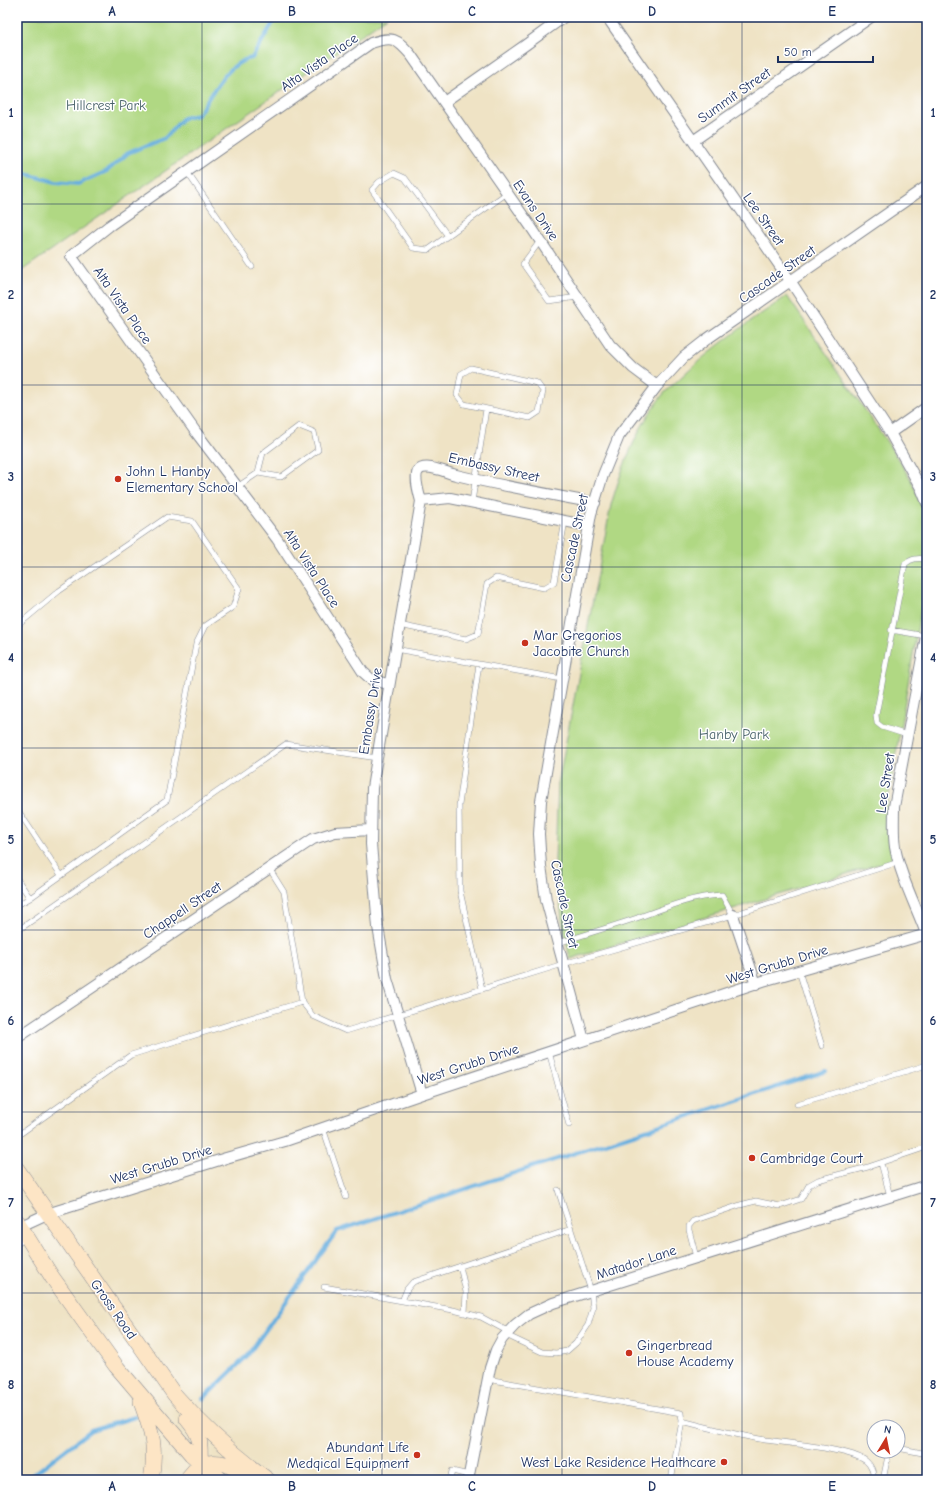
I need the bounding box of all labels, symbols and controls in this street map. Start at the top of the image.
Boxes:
text: A [108,4,116,19]
text: B [288,4,296,19]
text: C [468,4,476,19]
text: D [648,4,656,19]
text: E [828,4,836,19]
street label: Alta Vista Place [277,29,361,95]
scale bar [778,38,873,64]
text: 50 m [784,45,812,59]
street label: Summit Street [695,64,775,127]
park label: Hillcrest Park [66,97,146,114]
text: 1 [8,105,14,120]
text: 1 [930,105,936,120]
street label: Evans Drive [509,177,562,244]
street label: Lee Street [739,190,788,250]
street label: Cascade Street [736,241,820,307]
street label: Alta Vista Place [90,263,156,347]
text: 2 [8,287,14,302]
text: 2 [930,287,936,302]
street label: Embassy Street [447,449,542,486]
place label: John L Hanby Elementary School [126,463,238,496]
text: 3 [8,469,14,484]
text: 3 [930,469,936,484]
marker: John L Hanby Elementary School [113,474,123,484]
street label: Cascade Street [557,491,592,584]
street label: Alta Vista Place [280,526,343,611]
place label: Mar Gregorios Jacobite Church [533,627,629,660]
marker: Mar Gregorios Jacobite Church [520,638,530,648]
text: 4 [8,650,14,665]
text: 4 [930,650,936,665]
street label: Embassy Drive [355,667,386,756]
park label: Hanby Park [699,726,769,743]
street label: Lee Street [872,751,899,814]
text: 5 [8,832,15,847]
text: 5 [930,832,937,847]
street label: Cascade Street [547,858,582,951]
street label: Chappell Street [140,877,226,943]
street label: West Grubb Drive [724,941,830,988]
text: 6 [8,1013,15,1028]
text: 6 [930,1013,937,1028]
street label: West Grubb Drive [415,1040,521,1089]
street label: West Grubb Drive [108,1141,214,1188]
place label: Cambridge Court [760,1150,864,1167]
marker: Cambridge Court [747,1153,757,1163]
text: 7 [8,1195,14,1210]
text: 7 [930,1195,936,1210]
street label: Matador Lane [594,1241,679,1283]
street label: Gross Road [87,1276,140,1343]
place label: Gingerbread House Academy [637,1337,734,1370]
marker: Gingerbread House Academy [624,1348,634,1358]
text: 8 [8,1377,14,1392]
text: 8 [930,1377,936,1392]
north arrow [866,1419,906,1459]
text: N [883,1423,892,1437]
place label: Abundant Life Medqical Equipment [287,1439,410,1472]
marker: Abundant Life Medqical Equipment [412,1450,422,1460]
place label: West Lake Residence Healthcare [521,1454,716,1471]
marker: West Lake Residence Healthcare [719,1457,729,1467]
text: A [108,1479,116,1494]
text: B [288,1479,296,1494]
text: C [468,1479,476,1494]
text: D [648,1479,656,1494]
text: E [828,1479,836,1494]

